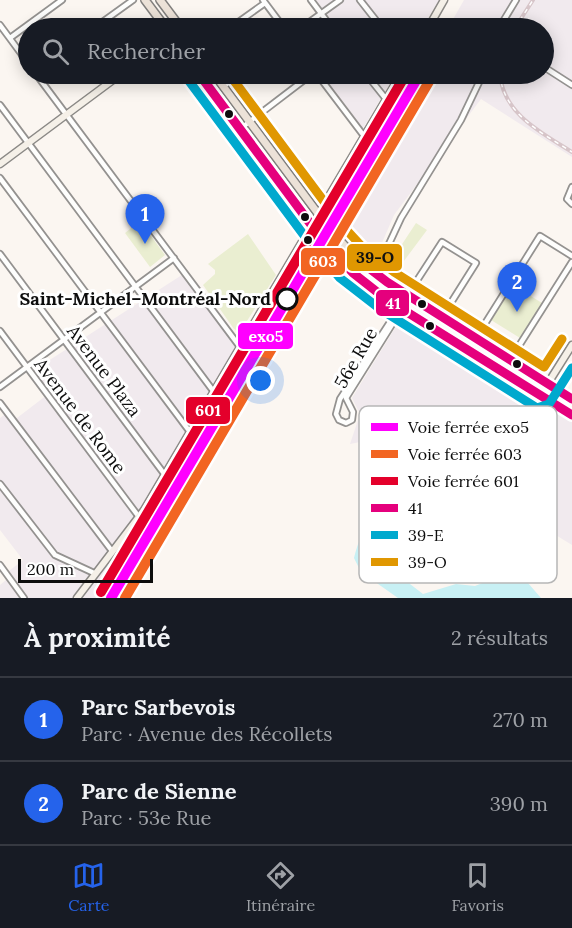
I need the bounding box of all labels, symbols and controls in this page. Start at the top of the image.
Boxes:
search box [18,18,554,84]
icon: search [39,35,72,68]
text: Rechercher [87,37,205,65]
unlabelled marker [223,108,235,120]
pin: 1 [126,194,164,244]
unlabelled marker [299,211,311,223]
unlabelled marker [302,234,314,246]
line badge: 39-O [346,243,403,272]
line badge: 603 [300,247,346,276]
text: 39-O [356,247,394,267]
text: 603 [309,251,337,271]
pin: 2 [498,262,536,312]
place label: Saint-Michel–Montréal-Nord [20,287,271,310]
marker: Saint-Michel–Montréal-Nord [276,288,298,310]
line badge: 41 [375,289,410,317]
text: 41 [385,293,401,313]
unlabelled marker [416,298,428,310]
street label: Avenue Plaza [62,319,146,421]
unlabelled marker [424,320,436,332]
line badge: exo5 [237,322,294,350]
street label: 56e Rue [329,323,382,392]
text: exo5 [249,326,284,346]
street label: Avenue de Rome [29,353,131,478]
unlabelled marker [511,358,523,370]
your location [246,366,275,395]
line badge: 601 [185,396,231,425]
text: 601 [195,400,221,420]
legend [359,406,557,583]
text: Voie ferrée exo5 [407,417,529,437]
text: Voie ferrée 603 [407,444,522,464]
text: Voie ferrée 601 [407,471,519,491]
text: 41 [408,498,423,518]
text: 39-E [408,525,444,545]
text: 39-O [408,552,447,572]
scale bar [18,556,153,584]
text: 200 m [27,559,74,579]
text: À proximité [24,621,170,654]
text: 2 résultats [451,625,548,650]
text: Parc Sarbevois [81,693,235,721]
text: 1 [39,707,48,732]
text: 270 m [492,707,548,732]
text: Parc · Avenue des Récollets [81,721,332,746]
text: Parc de Sienne [81,777,237,805]
text: 2 [38,791,49,816]
text: 390 m [490,791,548,816]
text: Parc · 53e Rue [81,805,211,830]
tab: Carte [68,859,110,915]
tab: Itinéraire [246,859,315,915]
tab: Favoris [451,859,504,915]

